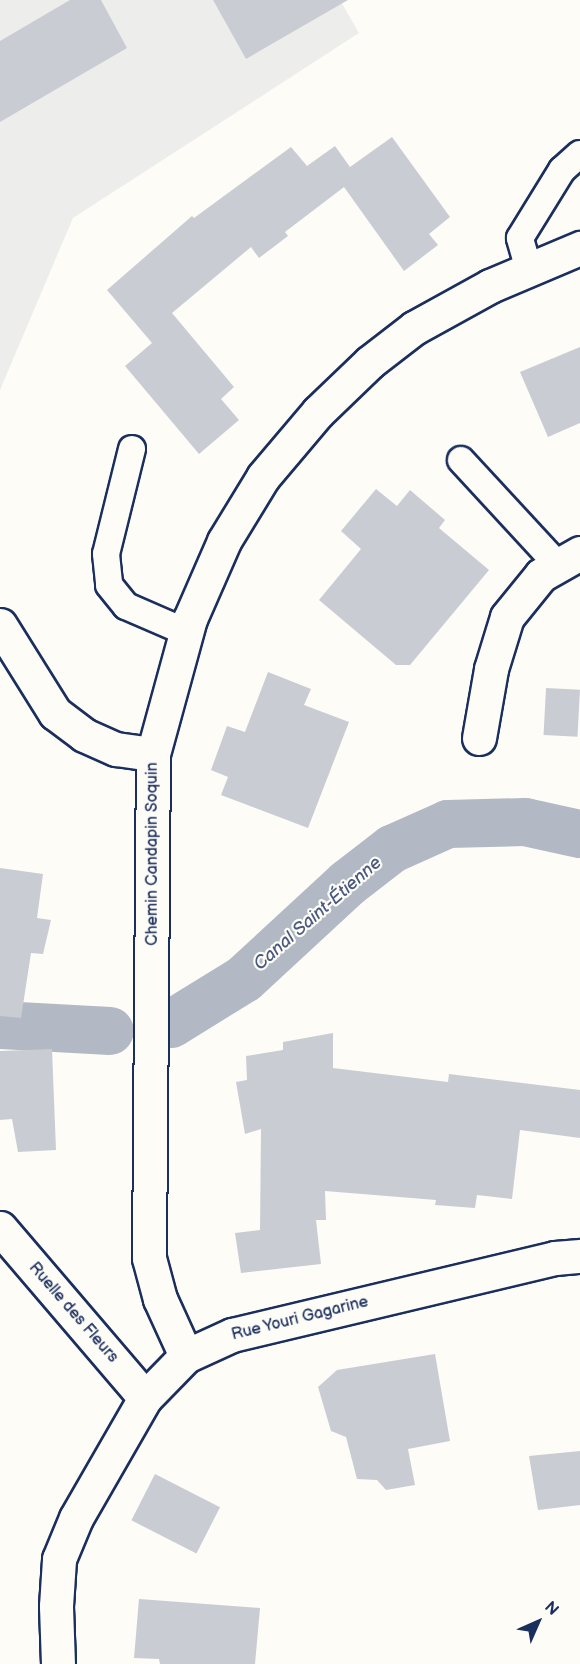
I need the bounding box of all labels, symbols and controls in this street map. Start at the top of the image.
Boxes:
street label: Chemin Candapin Soquin [143,762,163,946]
water label: Canal Saint-Étienne [249,852,387,976]
street label: Ruelle des Fleurs [24,1259,122,1367]
street label: Rue Youri Gagarine [229,1293,371,1345]
north arrow [508,1592,568,1652]
text: N [540,1598,562,1620]

